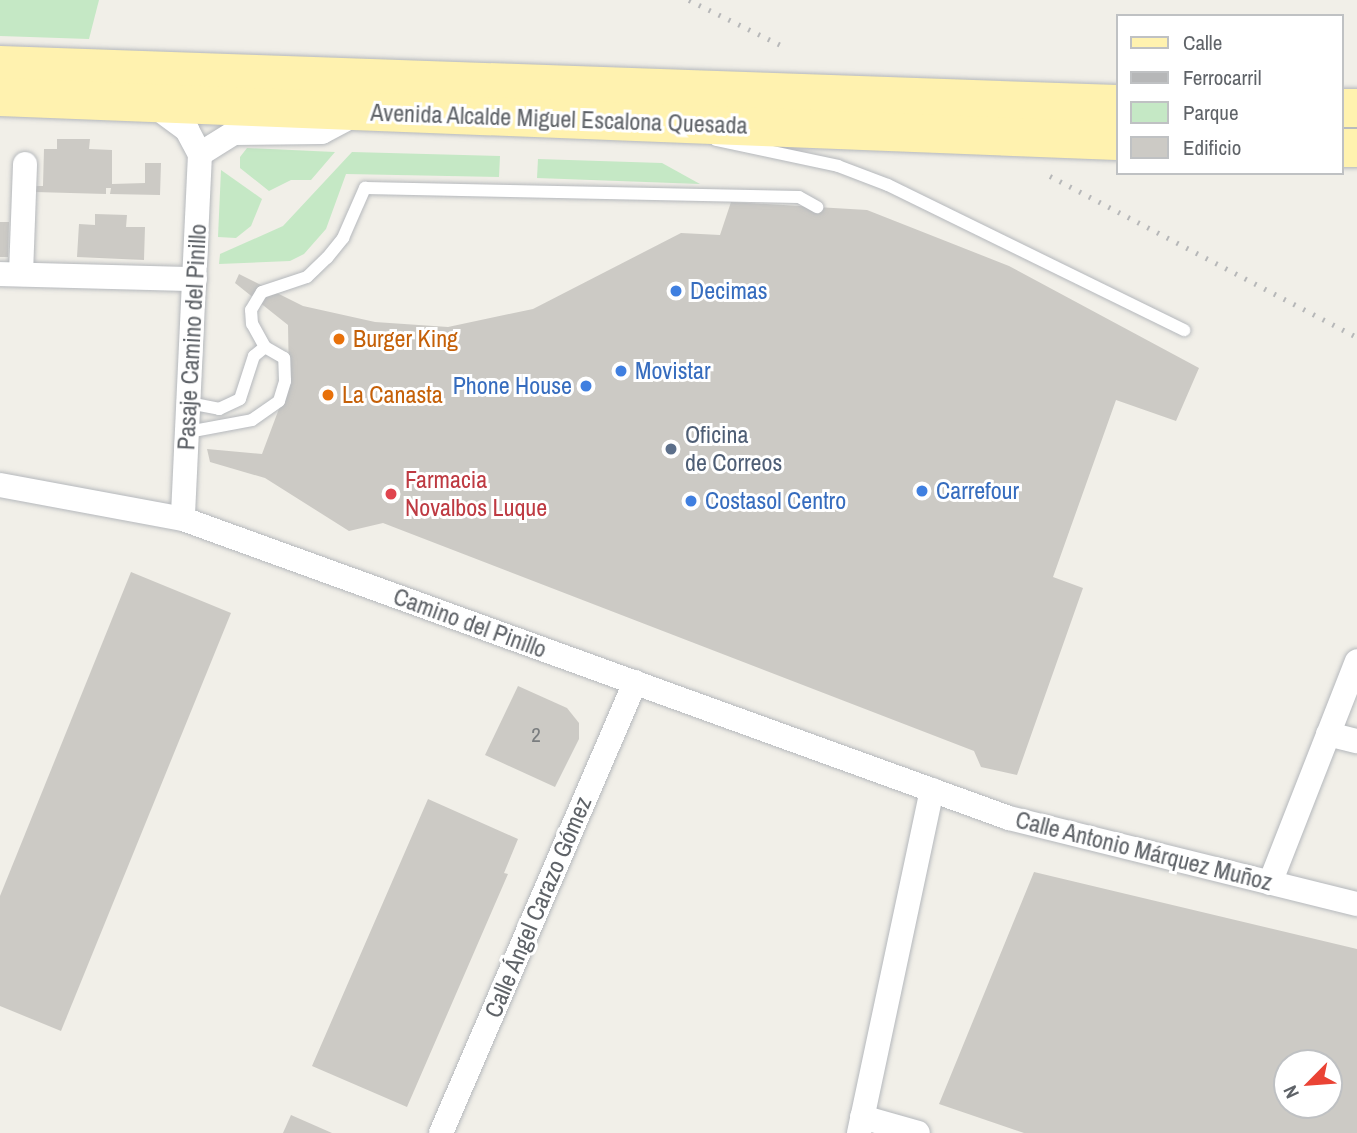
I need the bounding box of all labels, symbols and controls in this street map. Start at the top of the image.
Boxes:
legend [1116,14,1343,175]
text: Calle [1183,28,1222,57]
text: Ferrocarril [1183,63,1262,92]
street label: Avenida Alcalde Miguel Escalona Quesada [370,98,748,140]
text: Parque [1183,98,1239,127]
text: Edificio [1183,133,1241,162]
street label: Pasaje Camino del Pinillo [172,223,212,451]
place label: Decimas [690,277,768,305]
marker: Decimas [668,283,684,299]
place label: Burger King [353,325,458,353]
marker: Burger King [331,331,347,347]
place label: Movistar [635,357,710,385]
marker: Movistar [613,363,629,379]
place label: Phone House [453,372,572,400]
marker: Phone House [578,378,594,394]
place label: La Canasta [342,381,443,409]
marker: La Canasta [320,387,336,403]
place label: Oficina de Correos [685,421,782,477]
marker: Oficina de Correos [663,441,679,457]
place label: Farmacia Novalbos Luque [405,466,547,522]
place label: Carrefour [936,477,1019,505]
marker: Carrefour [914,483,930,499]
marker: Farmacia Novalbos Luque [383,486,399,502]
place label: Costasol Centro [705,487,846,515]
marker: Costasol Centro [683,493,699,509]
street label: Camino del Pinillo [390,582,550,664]
house number: 2 [531,722,541,748]
street label: Calle Ángel Carazo Gómez [478,792,598,1022]
street label: Calle Antonio Márquez Muñoz [1012,805,1276,897]
north arrow [1273,1049,1343,1119]
text: N [1277,1081,1305,1103]

